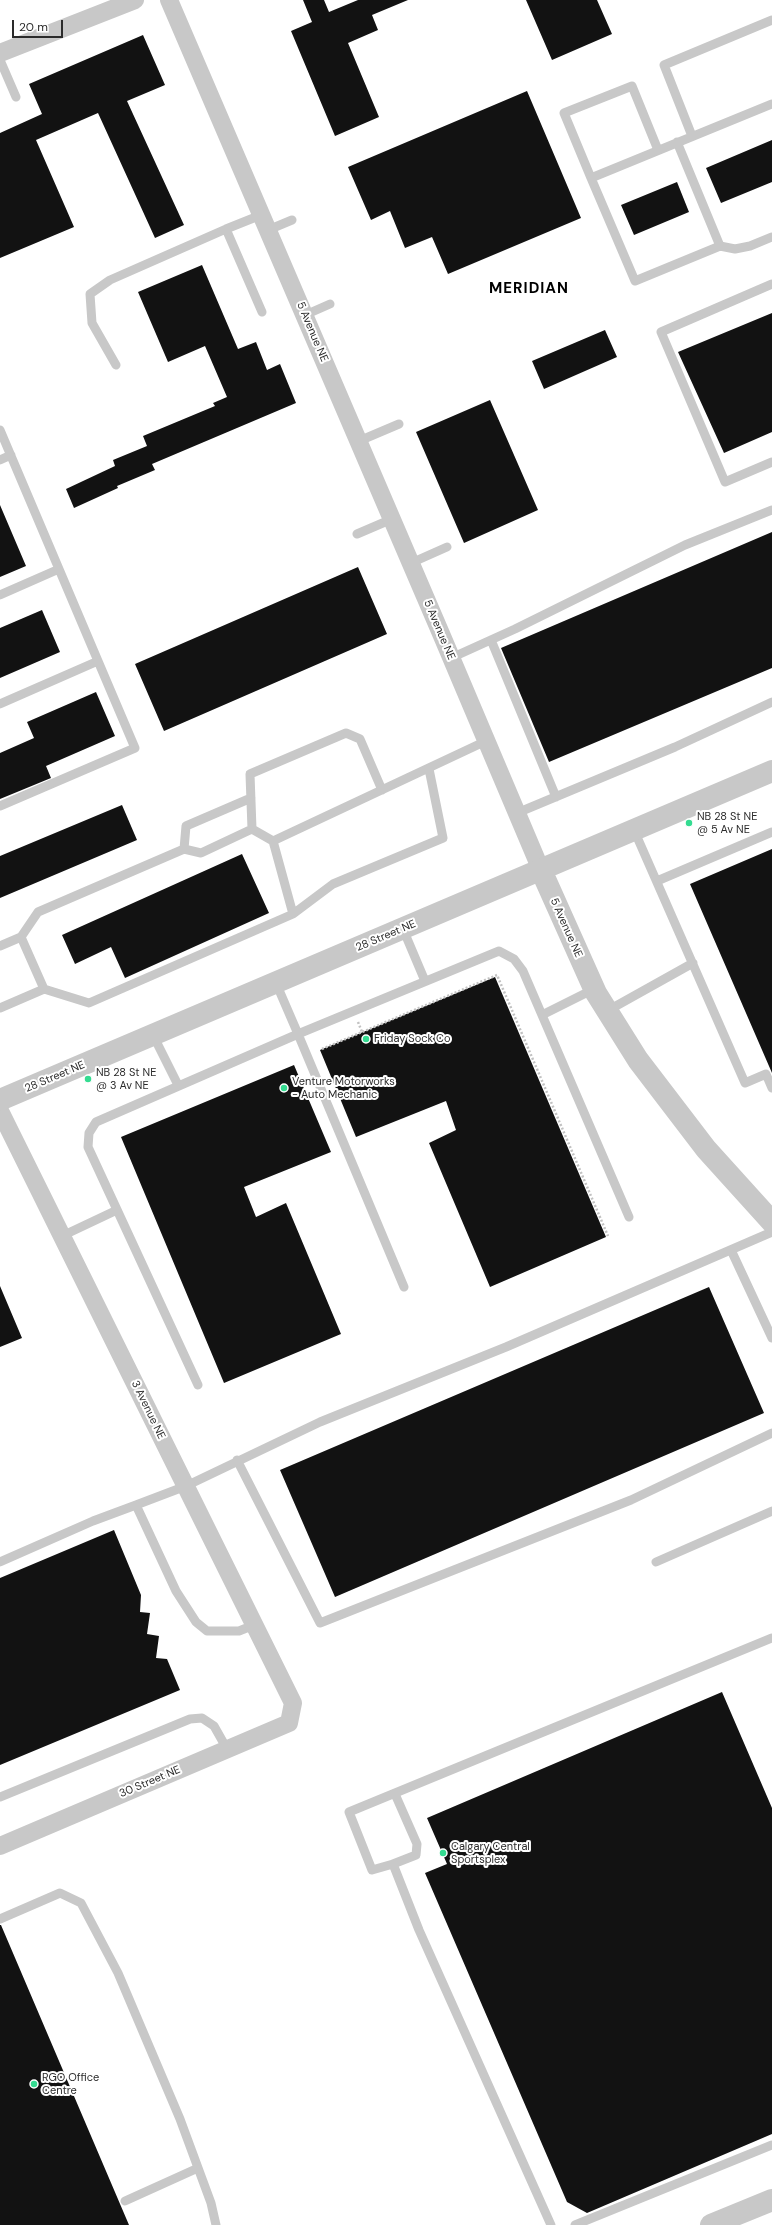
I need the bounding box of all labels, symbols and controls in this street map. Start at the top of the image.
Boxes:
scale bar [14,12,65,38]
text: 20 m [19,19,48,35]
district label: MERIDIAN [489,280,569,298]
street label: 5 Avenue NE [293,300,331,364]
street label: 5 Avenue NE [420,598,458,662]
place label: NB 28 St NE @ 5 Av NE [697,810,757,836]
marker: NB 28 St NE @ 5 Av NE [684,818,694,828]
street label: 5 Avenue NE [547,896,585,960]
street label: 28 Street NE [354,917,418,955]
place label: Friday Sock Co [374,1032,450,1046]
marker: Friday Sock Co [361,1034,371,1044]
street label: 28 Street NE [23,1058,87,1096]
place label: NB 28 St NE @ 3 Av NE [96,1066,156,1092]
marker: NB 28 St NE @ 3 Av NE [83,1074,93,1084]
place label: Venture Motorworks - Auto Mechanic [292,1075,395,1101]
marker: Venture Motorworks - Auto Mechanic [279,1083,289,1093]
street label: 3 Avenue NE [128,1379,168,1441]
street label: 30 Street NE [118,1763,182,1801]
place label: Calgary Central Sportsplex [451,1840,530,1866]
marker: Calgary Central Sportsplex [438,1848,448,1858]
place label: RGO Office Centre [42,2071,99,2097]
marker: RGO Office Centre [29,2079,39,2089]

